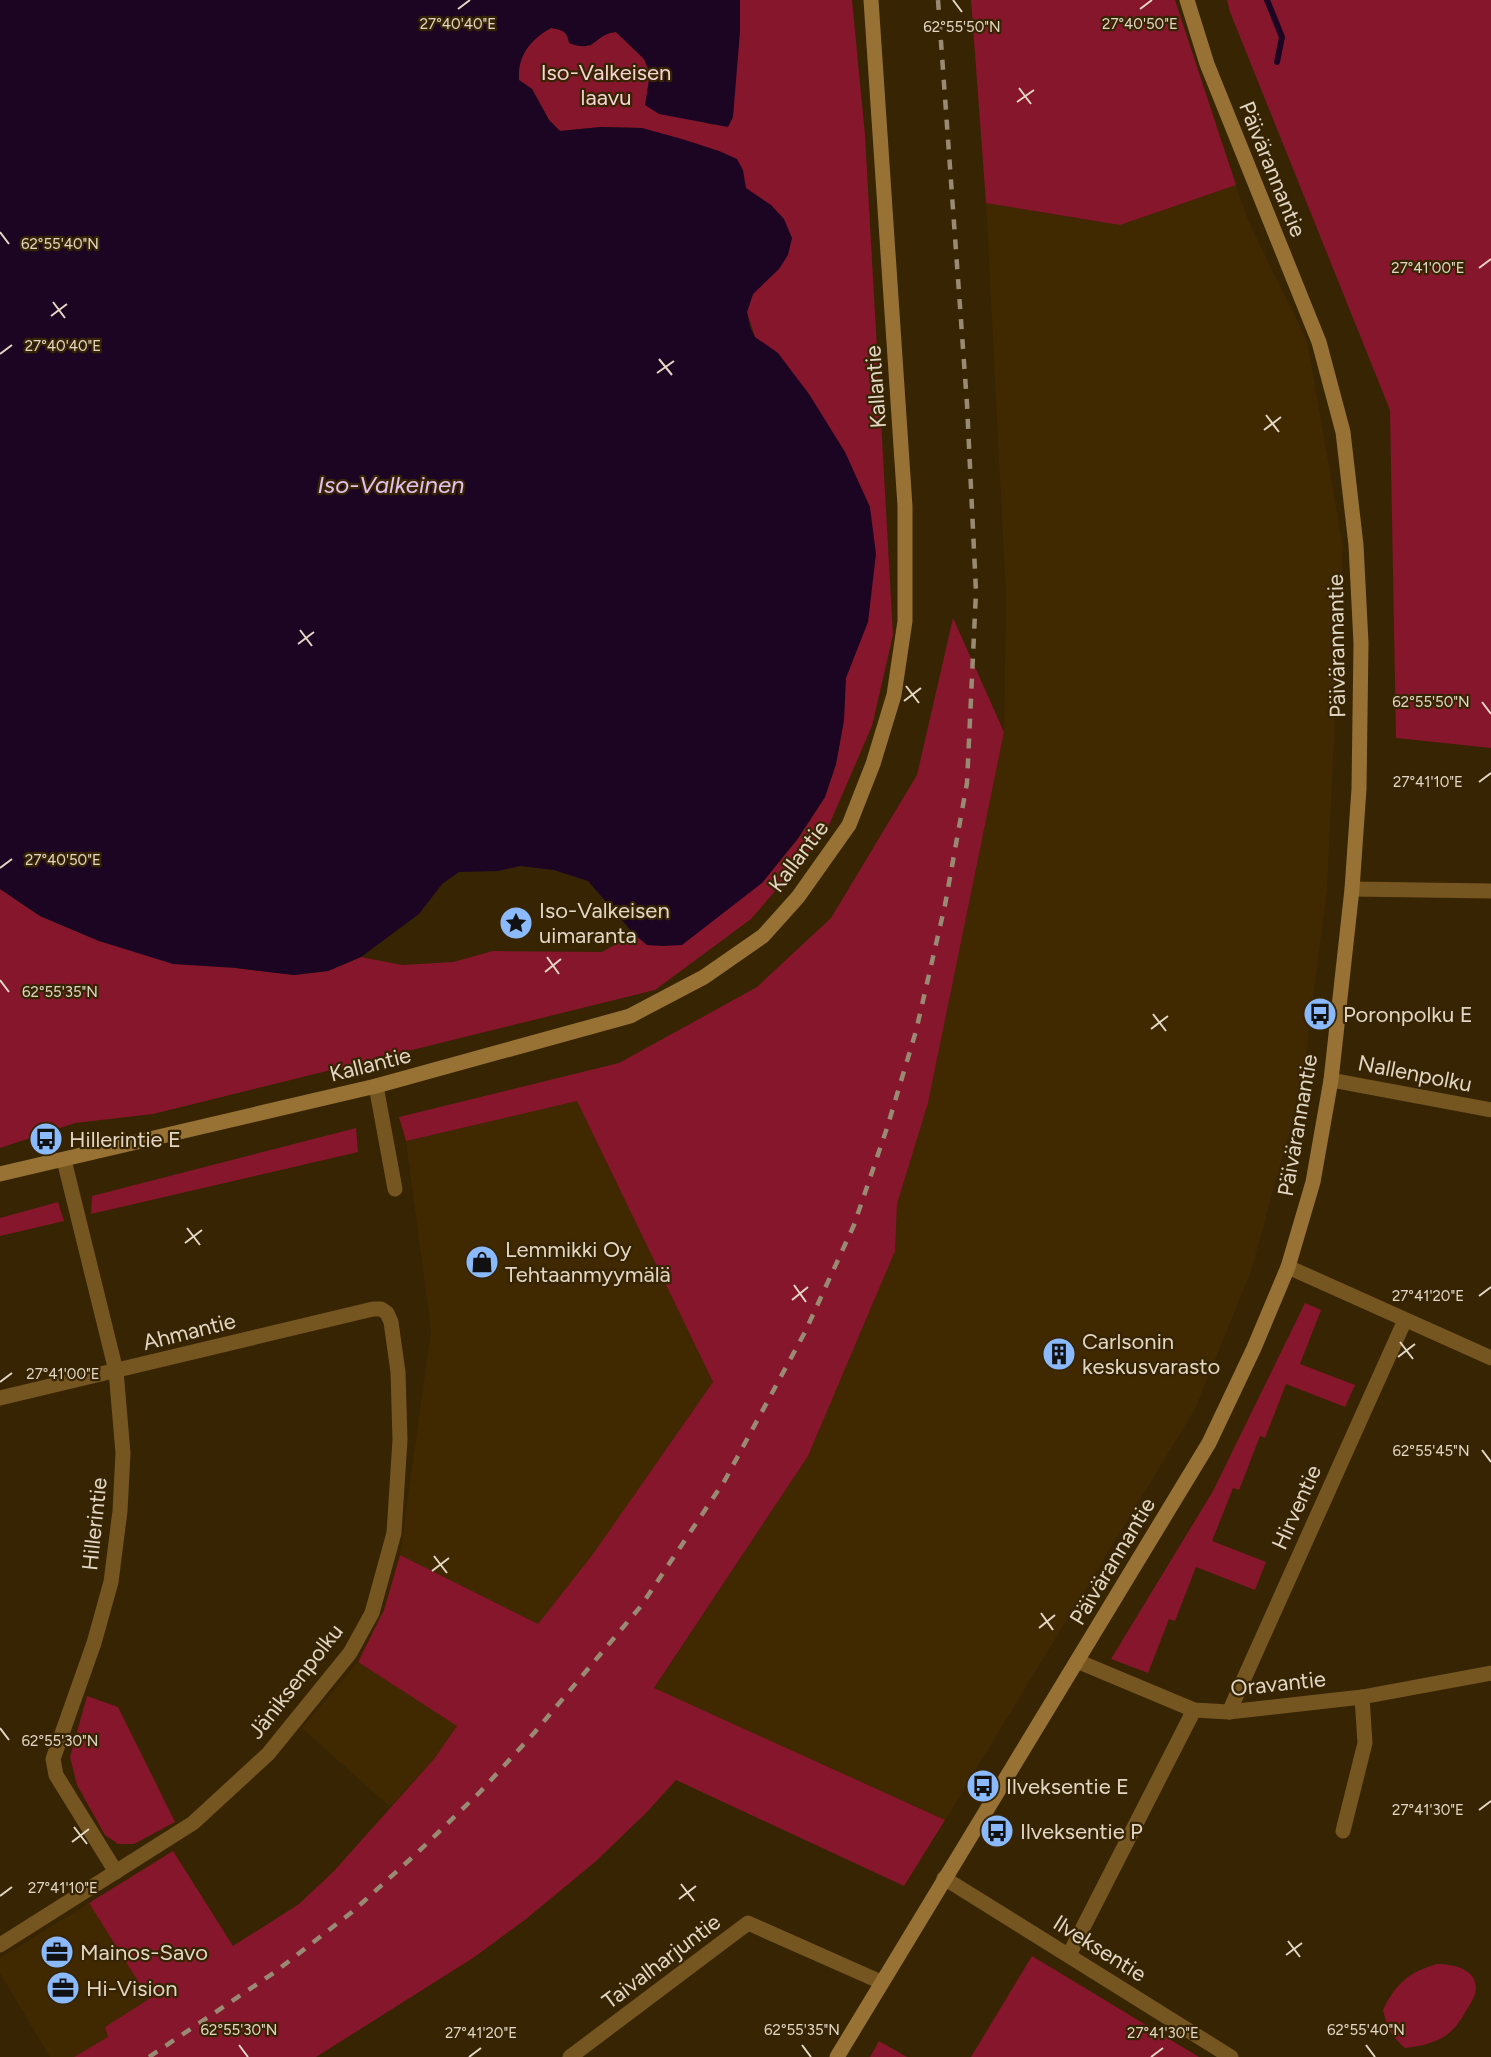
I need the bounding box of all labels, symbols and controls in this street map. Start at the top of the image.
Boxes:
text: 27°40'40"E [420,15,496,33]
text: 27°40'50"E [1102,15,1178,33]
text: 62°55'50"N [923,18,1001,36]
park label: Iso-Valkeisen laavu [541,59,671,111]
street label: Päivärannantie [1233,97,1312,241]
text: 62°55'40"N [21,235,99,253]
text: 27°41'00"E [1391,259,1465,277]
text: 27°40'40"E [25,337,101,355]
street label: Kallantie [859,345,892,429]
water label: Iso-Valkeinen [318,470,464,499]
street label: Päivärannantie [1322,574,1351,718]
text: 62°55'50"N [1392,693,1470,711]
text: 27°41'10"E [1393,773,1463,791]
street label: Kallantie [763,815,834,898]
text: 27°40'50"E [25,851,101,869]
place label: Iso-Valkeisen uimaranta [539,897,670,949]
place icon: Iso-Valkeisen uimaranta [498,905,534,941]
text: 62°55'35"N [22,983,98,1001]
bus stop icon: Poronpolku E [1302,996,1338,1032]
place label: Poronpolku E [1343,1001,1473,1028]
street label: Kallantie [327,1041,414,1088]
street label: Nallenpolku [1356,1049,1474,1098]
street label: Päivärannantie [1272,1052,1323,1198]
bus stop icon: Hillerintie E [28,1121,64,1157]
place label: Hillerintie E [69,1126,181,1153]
place label: Lemmikki Oy Tehtaanmyymälä [505,1236,671,1288]
shop icon: Lemmikki Oy Tehtaanmyymälä [464,1244,500,1280]
text: 27°41'20"E [1392,1287,1464,1305]
street label: Ahmantie [140,1307,238,1356]
place label: Carlsonin keskusvarasto [1082,1328,1220,1380]
building icon: Carlsonin keskusvarasto [1041,1336,1077,1372]
text: 27°41'00"E [26,1365,100,1383]
text: 62°55'45"N [1392,1442,1470,1460]
street label: Hirventie [1266,1461,1327,1554]
street label: Hillerintie [76,1476,113,1572]
street label: Päivärannantie [1064,1493,1161,1630]
street label: Jäniksenpolku [242,1618,349,1744]
street label: Oravantie [1229,1665,1327,1702]
text: 62°55'30"N [22,1732,98,1750]
bus stop icon: Ilveksentie E [965,1768,1001,1804]
place label: Ilveksentie E [1006,1773,1129,1800]
text: 27°41'30"E [1392,1801,1464,1819]
bus stop icon: Ilveksentie P [979,1813,1015,1849]
place label: Ilveksentie P [1020,1818,1143,1845]
text: 27°41'10"E [28,1879,98,1897]
street label: Taivalharjuntie [597,1908,726,2015]
street label: Ilveksentie [1048,1909,1151,1988]
office icon: Mainos-Savo [39,1934,75,1970]
place label: Mainos-Savo [80,1939,208,1966]
office icon: Hi-Vision [45,1970,81,2006]
place label: Hi-Vision [86,1975,178,2002]
text: 62°55'30"N [201,2021,277,2039]
text: 62°55'35"N [764,2021,840,2039]
text: 62°55'40"N [1327,2021,1405,2039]
text: 27°41'20"E [445,2024,517,2042]
text: 27°41'30"E [1127,2024,1199,2042]

